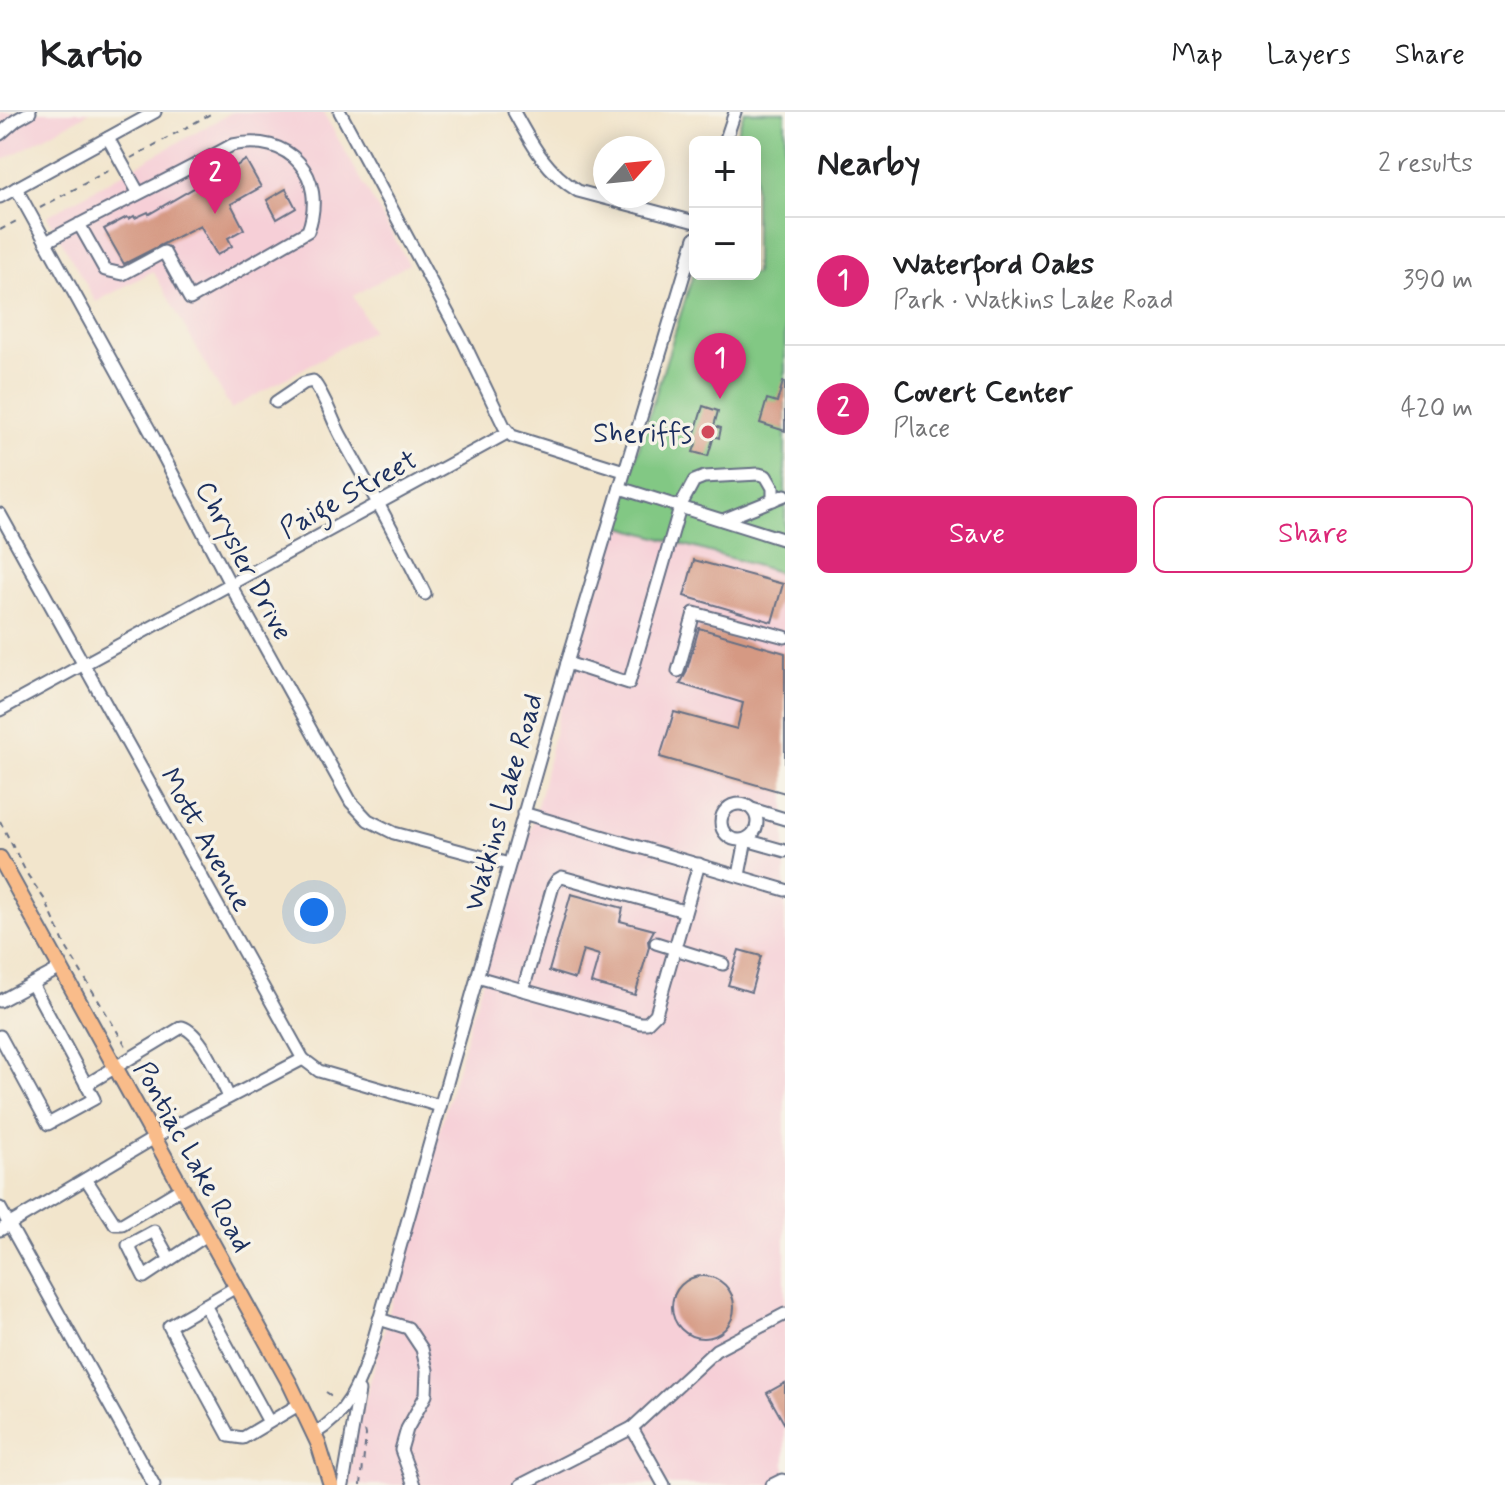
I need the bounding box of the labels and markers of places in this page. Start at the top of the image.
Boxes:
pin: 2 [189,148,241,214]
pin: 1 [694,333,746,399]
place label: Sheriffs [593,416,692,453]
marker: Sheriffs [699,423,717,441]

